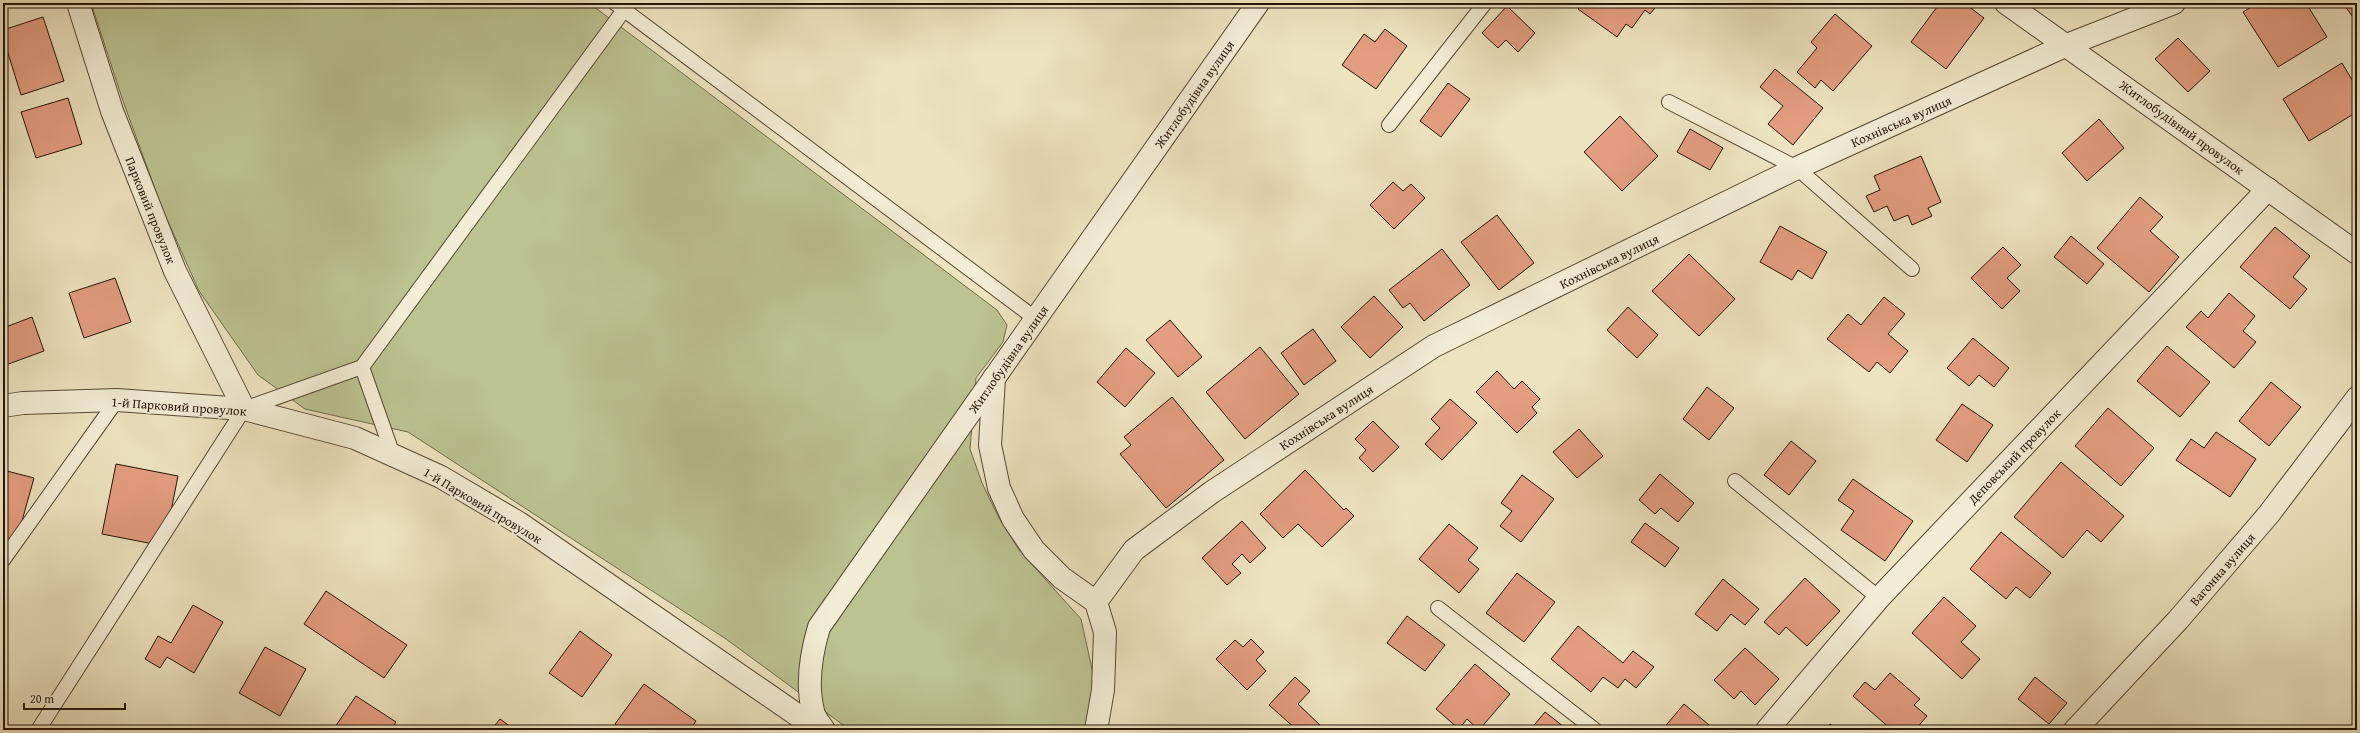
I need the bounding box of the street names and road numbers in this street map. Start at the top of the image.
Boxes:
street label: Житлобудівна вулиця [1149,36,1239,153]
street label: Житлобудівний провулок [2115,75,2248,179]
street label: Кохнівська вулиця [1848,91,1955,152]
street label: Парковий провулок [120,154,181,267]
street label: Кохнівська вулиця [1556,229,1662,294]
street label: Житлобудівна вулиця [963,301,1053,418]
street label: Кохнівська вулиця [1276,380,1377,455]
street label: 1-й Парковий провулок [111,392,247,421]
street label: Деповський провулок [1963,404,2065,509]
street label: 1-й Парковий провулок [420,462,546,549]
street label: Вагонна вулиця [2185,528,2260,610]

